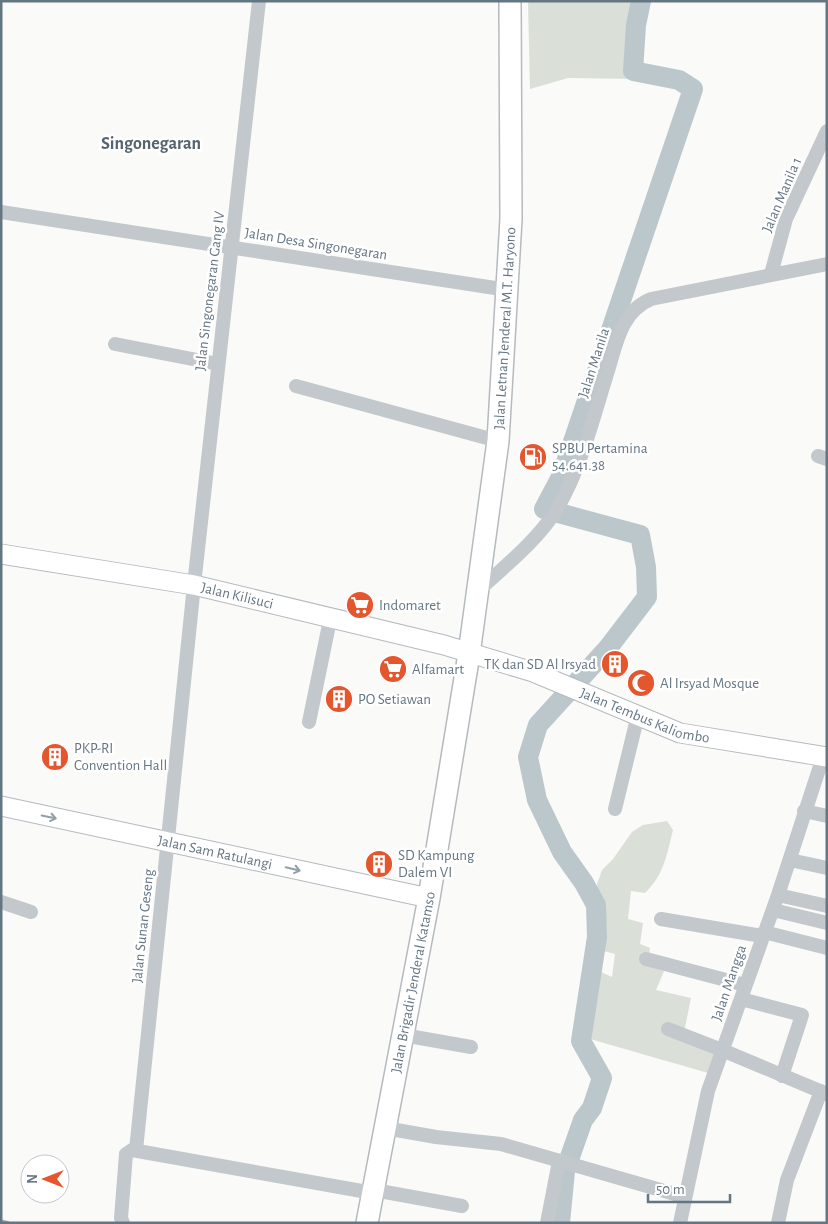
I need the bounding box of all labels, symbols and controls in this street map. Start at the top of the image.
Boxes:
district label: Singonegaran [101,135,201,153]
street label: Jalan Manila 1 [759,155,805,235]
street label: Jalan Singonegaran Gang IV [193,210,227,372]
street label: Jalan Desa Singonegaran [244,225,388,263]
street label: Jalan Letnan Jenderal M.T. Haryono [491,227,518,430]
street label: Jalan Manila [576,326,612,400]
place label: SPBU Pertamina 54.641.38 [552,441,648,473]
fuel station icon: SPBU Pertamina 54.641.38 [518,442,548,472]
street label: Jalan Kilisuci [200,579,275,611]
supermarket icon: Indomaret [345,590,375,620]
place label: Indomaret [379,598,441,613]
building icon: TK dan SD Al Irsyad [600,649,630,679]
supermarket icon: Alfamart [378,654,408,684]
place label: TK dan SD Al Irsyad [484,657,596,672]
place label: Alfamart [412,662,464,677]
mosque icon: Al Irsyad Mosque [626,668,656,698]
place label: Al Irsyad Mosque [660,676,759,691]
building icon: PO Setiawan [324,684,354,714]
street label: Jalan Tembus Kaliombo [578,685,711,745]
place label: PO Setiawan [358,692,431,707]
place label: PKP-RI Convention Hall [74,741,167,773]
building icon: PKP-RI Convention Hall [40,742,70,772]
one-way arrow [40,812,56,822]
street label: Jalan Sam Ratulangi [156,832,274,872]
place label: SD Kampung Dalem VI [398,848,475,880]
building icon: SD Kampung Dalem VI [364,849,394,879]
one-way arrow [285,865,301,874]
street label: Jalan Sunan Geseng [130,868,157,984]
street label: Jalan Brigadir Jenderal Katamso [388,891,437,1074]
street label: Jalan Mangga [709,943,749,1023]
north arrow [20,1154,70,1204]
scale bar [648,1172,730,1204]
text: N [26,1174,40,1184]
text: 50 m [656,1182,685,1197]

